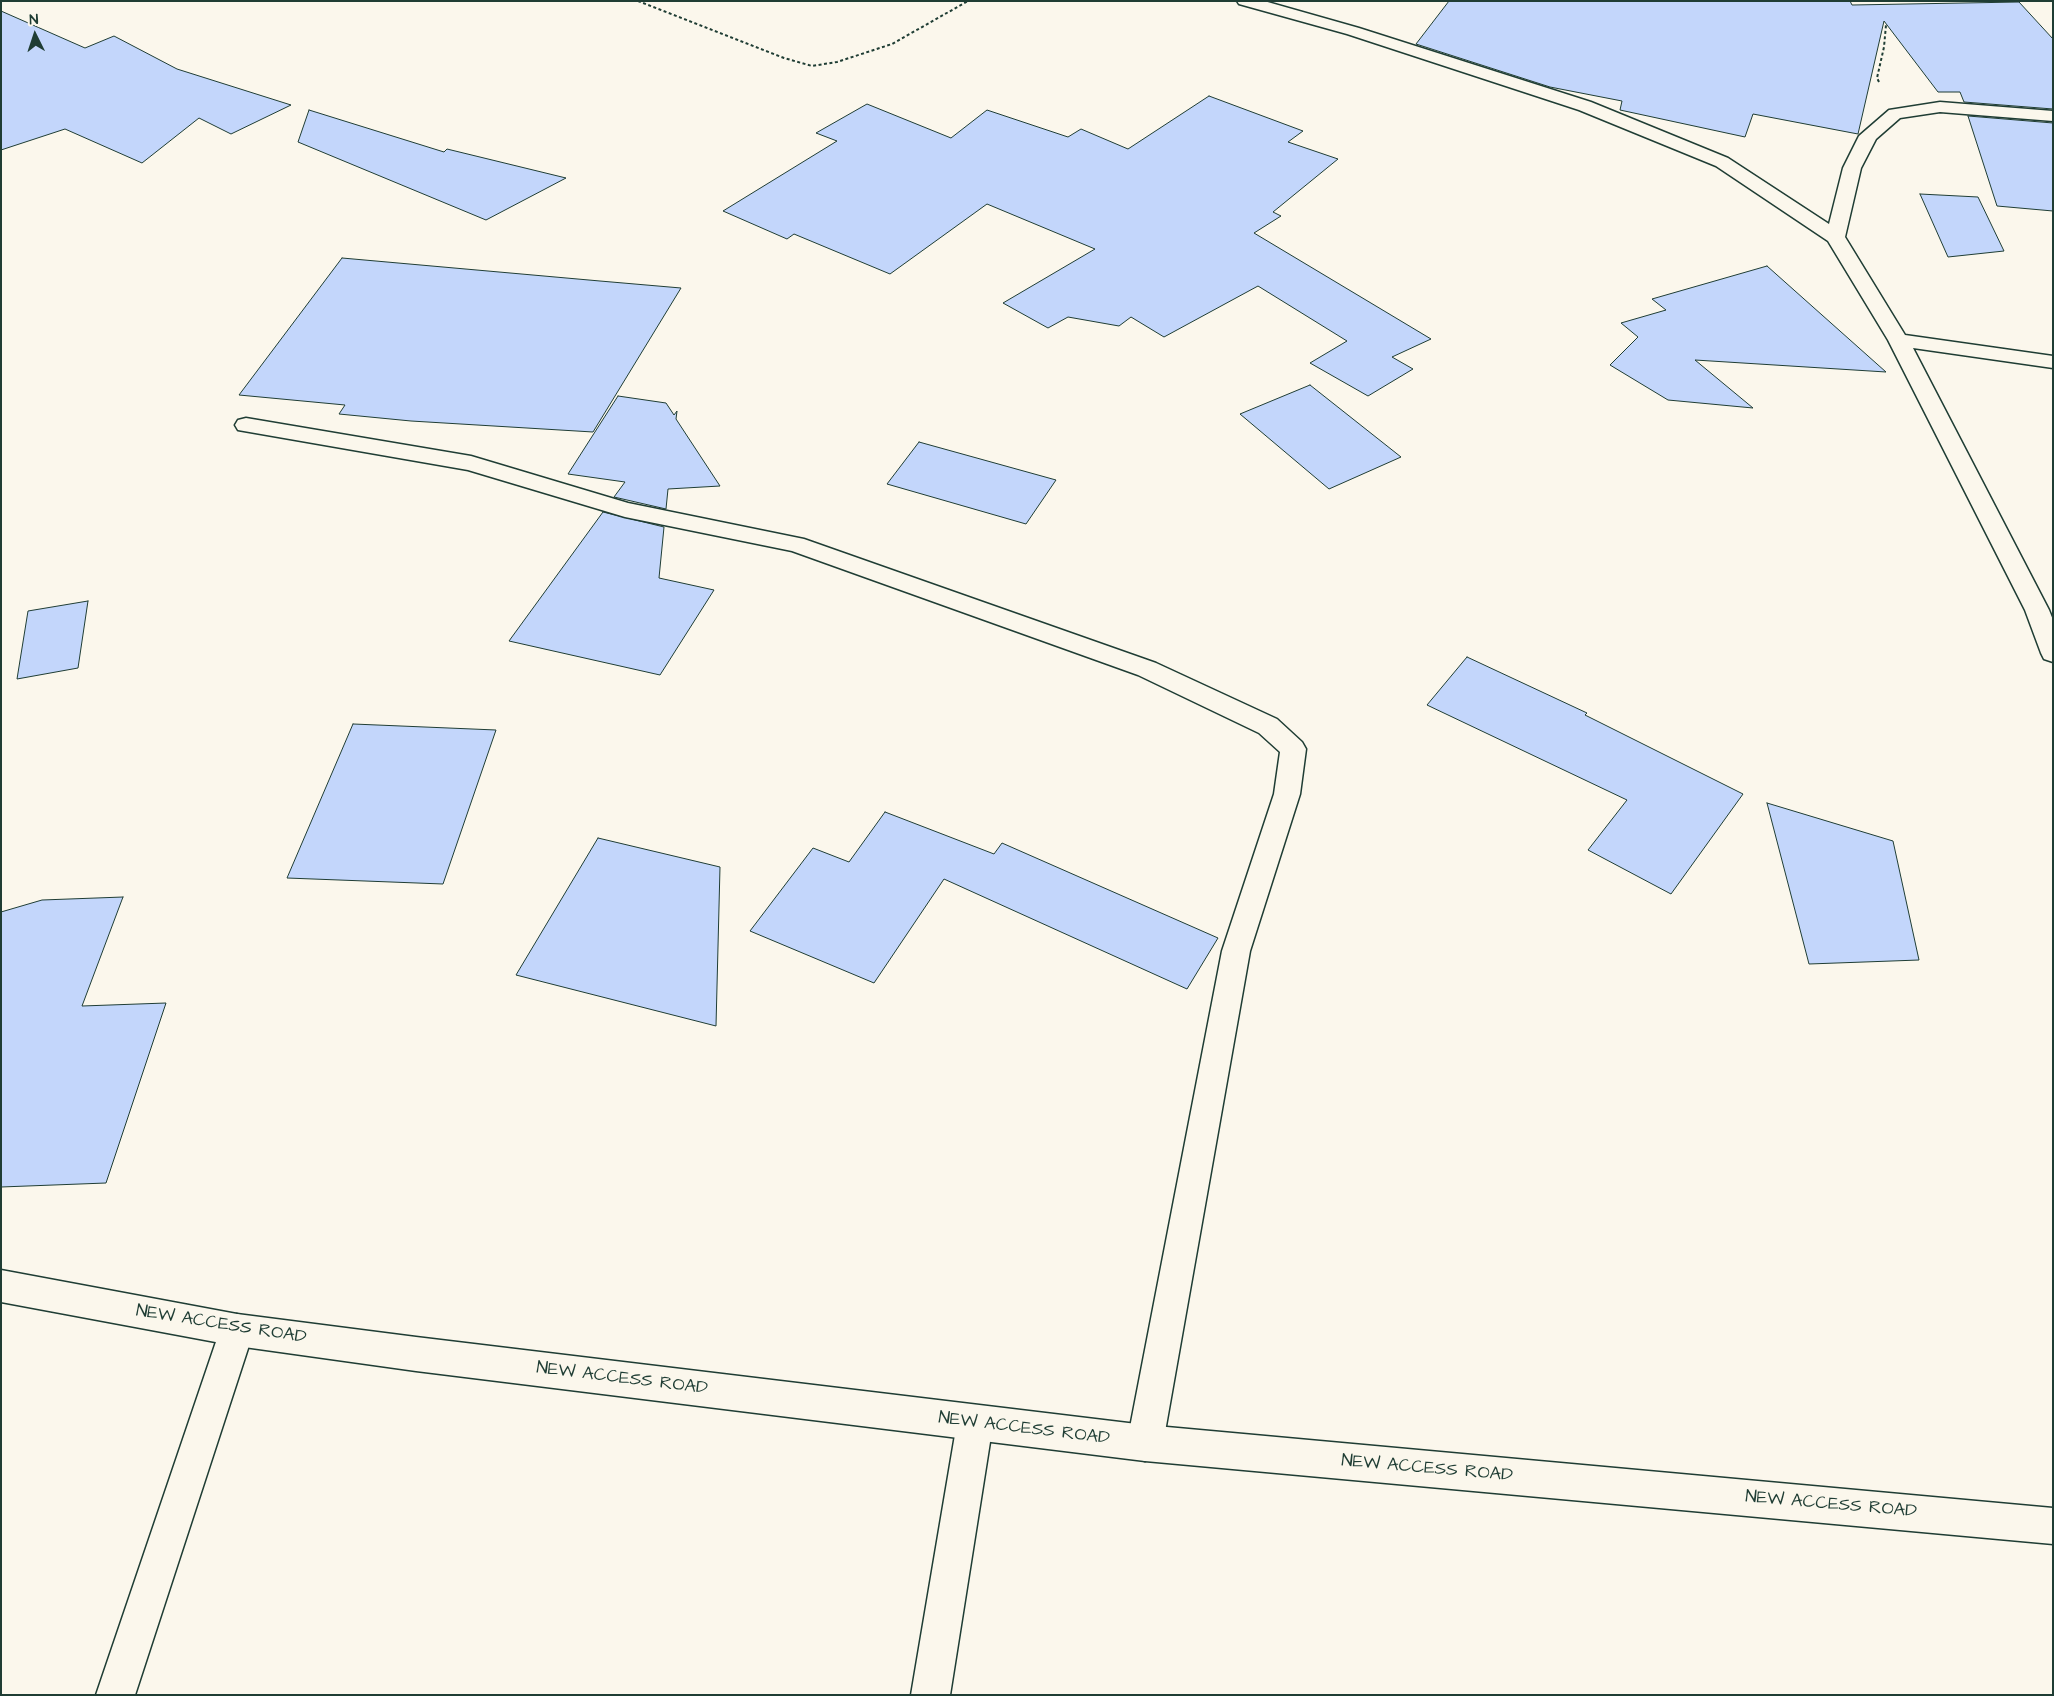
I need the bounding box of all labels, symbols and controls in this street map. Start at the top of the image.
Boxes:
north arrow [10,10,60,60]
text: N [29,10,39,30]
street label: NEW ACCESS ROAD [134,1301,308,1349]
street label: NEW ACCESS ROAD [535,1358,709,1400]
street label: NEW ACCESS ROAD [937,1408,1111,1450]
street label: NEW ACCESS ROAD [1340,1451,1514,1487]
street label: NEW ACCESS ROAD [1744,1487,1918,1523]

